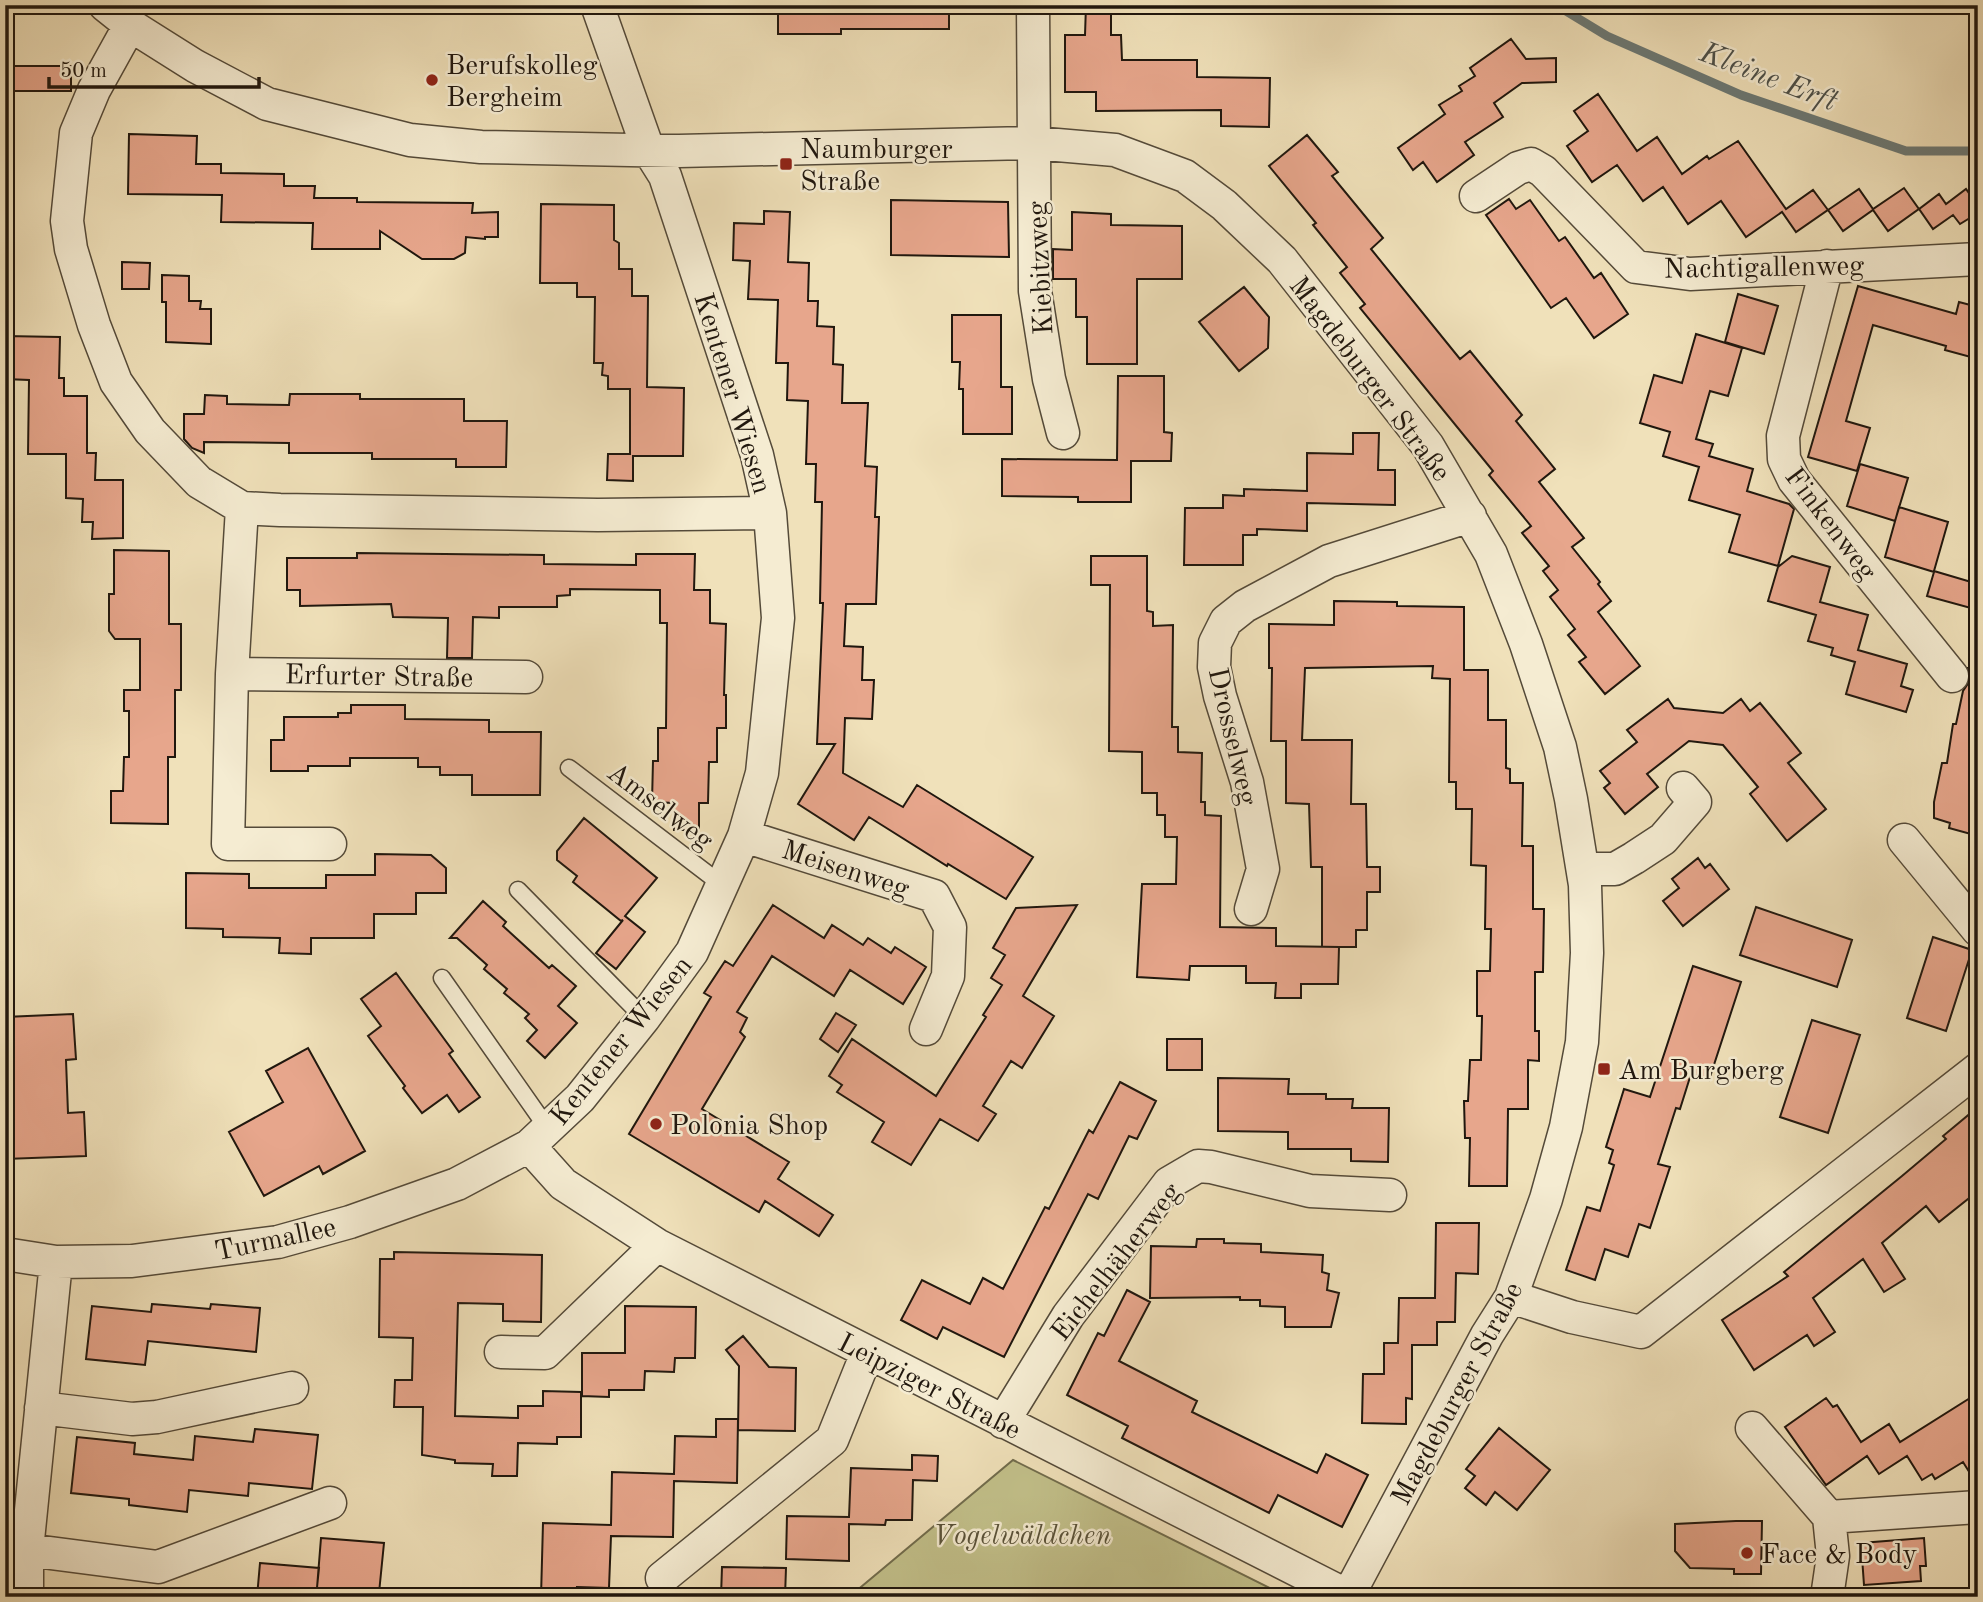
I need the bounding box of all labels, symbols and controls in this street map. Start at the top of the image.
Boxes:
water label: Kleine Erft [1694,38,1842,118]
scale bar [49,46,259,90]
place label: Berufskolleg Bergheim [446,53,598,113]
text: 50 m [60,61,107,82]
marker: Berufskolleg Bergheim [424,72,440,88]
place label: Naumburger Straße [800,137,953,197]
marker: Naumburger Straße [778,156,794,172]
street label: Kiebitzweg [1025,200,1059,335]
street label: Nachtigallenweg [1663,253,1865,285]
street label: Magdeburger Straße [1283,272,1454,487]
street label: Kentener Wiesen [687,290,775,498]
street label: Finkenweg [1779,463,1881,586]
street label: Erfurter Straße [284,662,473,694]
street label: Drosselweg [1202,665,1261,808]
street label: Amselweg [601,759,717,856]
street label: Meisenweg [778,837,912,905]
street label: Kentener Wiesen [546,952,699,1132]
place label: Am Burgberg [1618,1058,1784,1086]
marker: Am Burgberg [1596,1061,1612,1077]
place label: Polonia Shop [670,1113,828,1141]
marker: Polonia Shop [648,1116,664,1132]
street label: Eichelhäherweg [1047,1179,1187,1347]
street label: Turmallee [212,1214,339,1267]
street label: Magdeburger Straße [1388,1278,1529,1511]
street label: Leipziger Straße [833,1330,1025,1446]
park label: Vogelwäldchen [933,1523,1111,1551]
place label: Face & Body [1761,1542,1918,1570]
marker: Face & Body [1739,1545,1755,1561]

